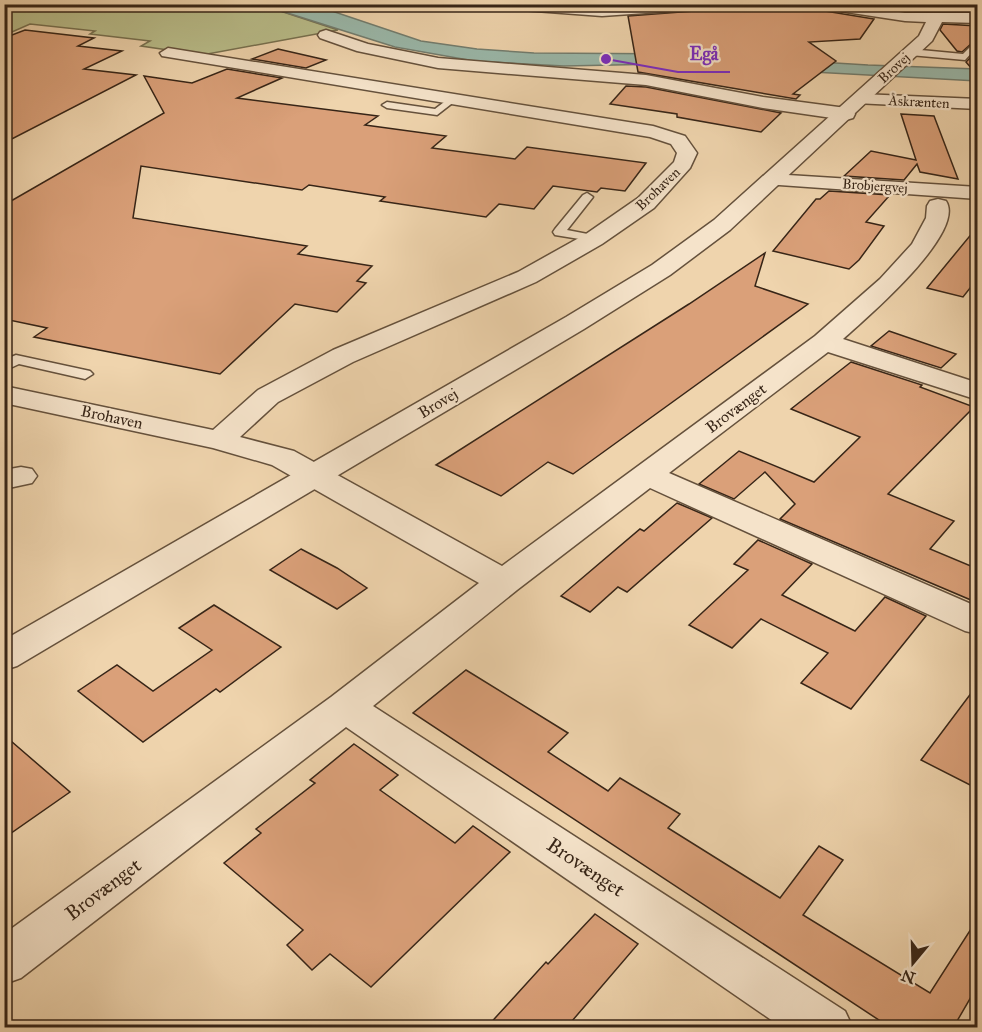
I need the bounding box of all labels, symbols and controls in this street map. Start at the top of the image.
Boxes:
callout: Egå [678,36,730,72]
text: Egå [690,43,719,66]
street label: Brovej [875,49,913,87]
street label: Åskrænten [887,91,950,112]
street label: Brohaven [632,163,684,214]
street label: Brobjergvej [842,175,908,197]
street label: Brovænget [702,379,771,438]
street label: Brovej [415,384,461,422]
street label: Brohaven [79,401,145,433]
street label: Brovænget [542,832,629,903]
street label: Brovænget [60,853,146,926]
north arrow [883,933,943,993]
text: N [898,965,918,988]

